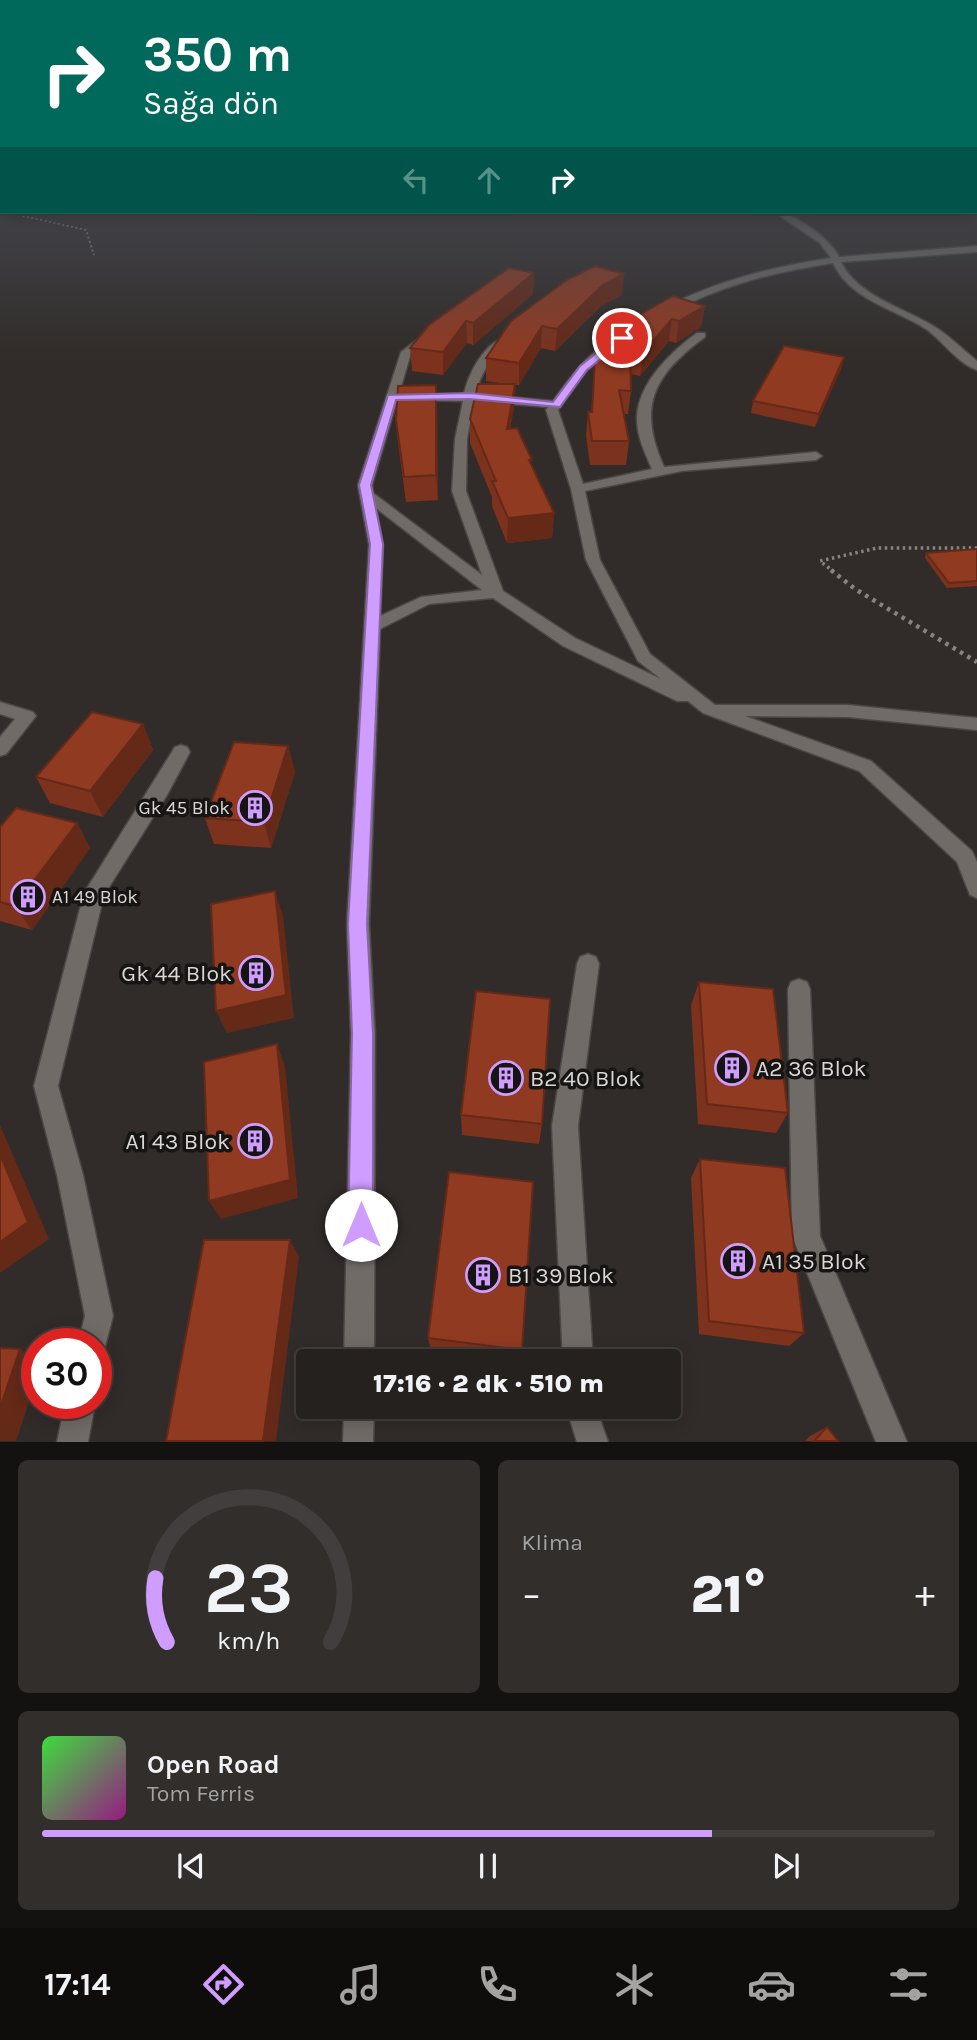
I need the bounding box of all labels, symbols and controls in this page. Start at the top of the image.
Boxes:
text: 350 m [143,26,292,83]
icon: right [28,28,119,119]
text: Sağa dön [143,85,279,122]
icon: left [397,161,435,199]
icon: ahead [470,161,508,199]
icon: right [543,161,581,199]
pin [592,308,652,368]
icon: arrive [603,319,641,357]
building icon: Gk 45 Blok [236,789,274,827]
place label: Gk 45 Blok [138,797,230,819]
building icon: A1 49 Blok [9,878,47,916]
place label: A1 49 Blok [52,886,138,908]
building icon: Gk 44 Blok [237,954,275,992]
place label: Gk 44 Blok [121,960,232,987]
building icon: A2 36 Blok [713,1049,751,1087]
place label: A2 36 Blok [756,1055,867,1082]
building icon: B2 40 Blok [487,1059,525,1097]
place label: B2 40 Blok [530,1065,641,1092]
building icon: A1 43 Blok [236,1122,274,1160]
place label: A1 43 Blok [126,1128,230,1155]
position arrow [324,1188,398,1262]
building icon: A1 35 Blok [719,1242,757,1280]
place label: A1 35 Blok [762,1248,867,1275]
building icon: B1 39 Blok [464,1256,502,1294]
place label: B1 39 Blok [508,1262,614,1289]
speed limit sign: 30 [21,1328,112,1419]
text: 17:16 · 2 dk · 510 m [373,1368,604,1399]
text: Klima [522,1529,583,1556]
text: 23 [204,1546,293,1631]
text: 21° [690,1564,766,1625]
text: − [522,1572,541,1617]
text: + [915,1572,935,1617]
text: km/h [217,1626,280,1655]
text: Open Road [147,1749,280,1780]
text: Tom Ferris [147,1780,255,1807]
icon: previous [172,1847,210,1885]
icon: pause [469,1847,507,1885]
icon: next [767,1847,805,1885]
icon: directions [199,1960,248,2009]
icon: music [336,1960,385,2009]
icon: phone [473,1960,522,2009]
icon: climate [610,1960,659,2009]
icon: car [747,1960,796,2009]
icon: filters [884,1960,933,2009]
text: 17:14 [44,1966,110,2003]

